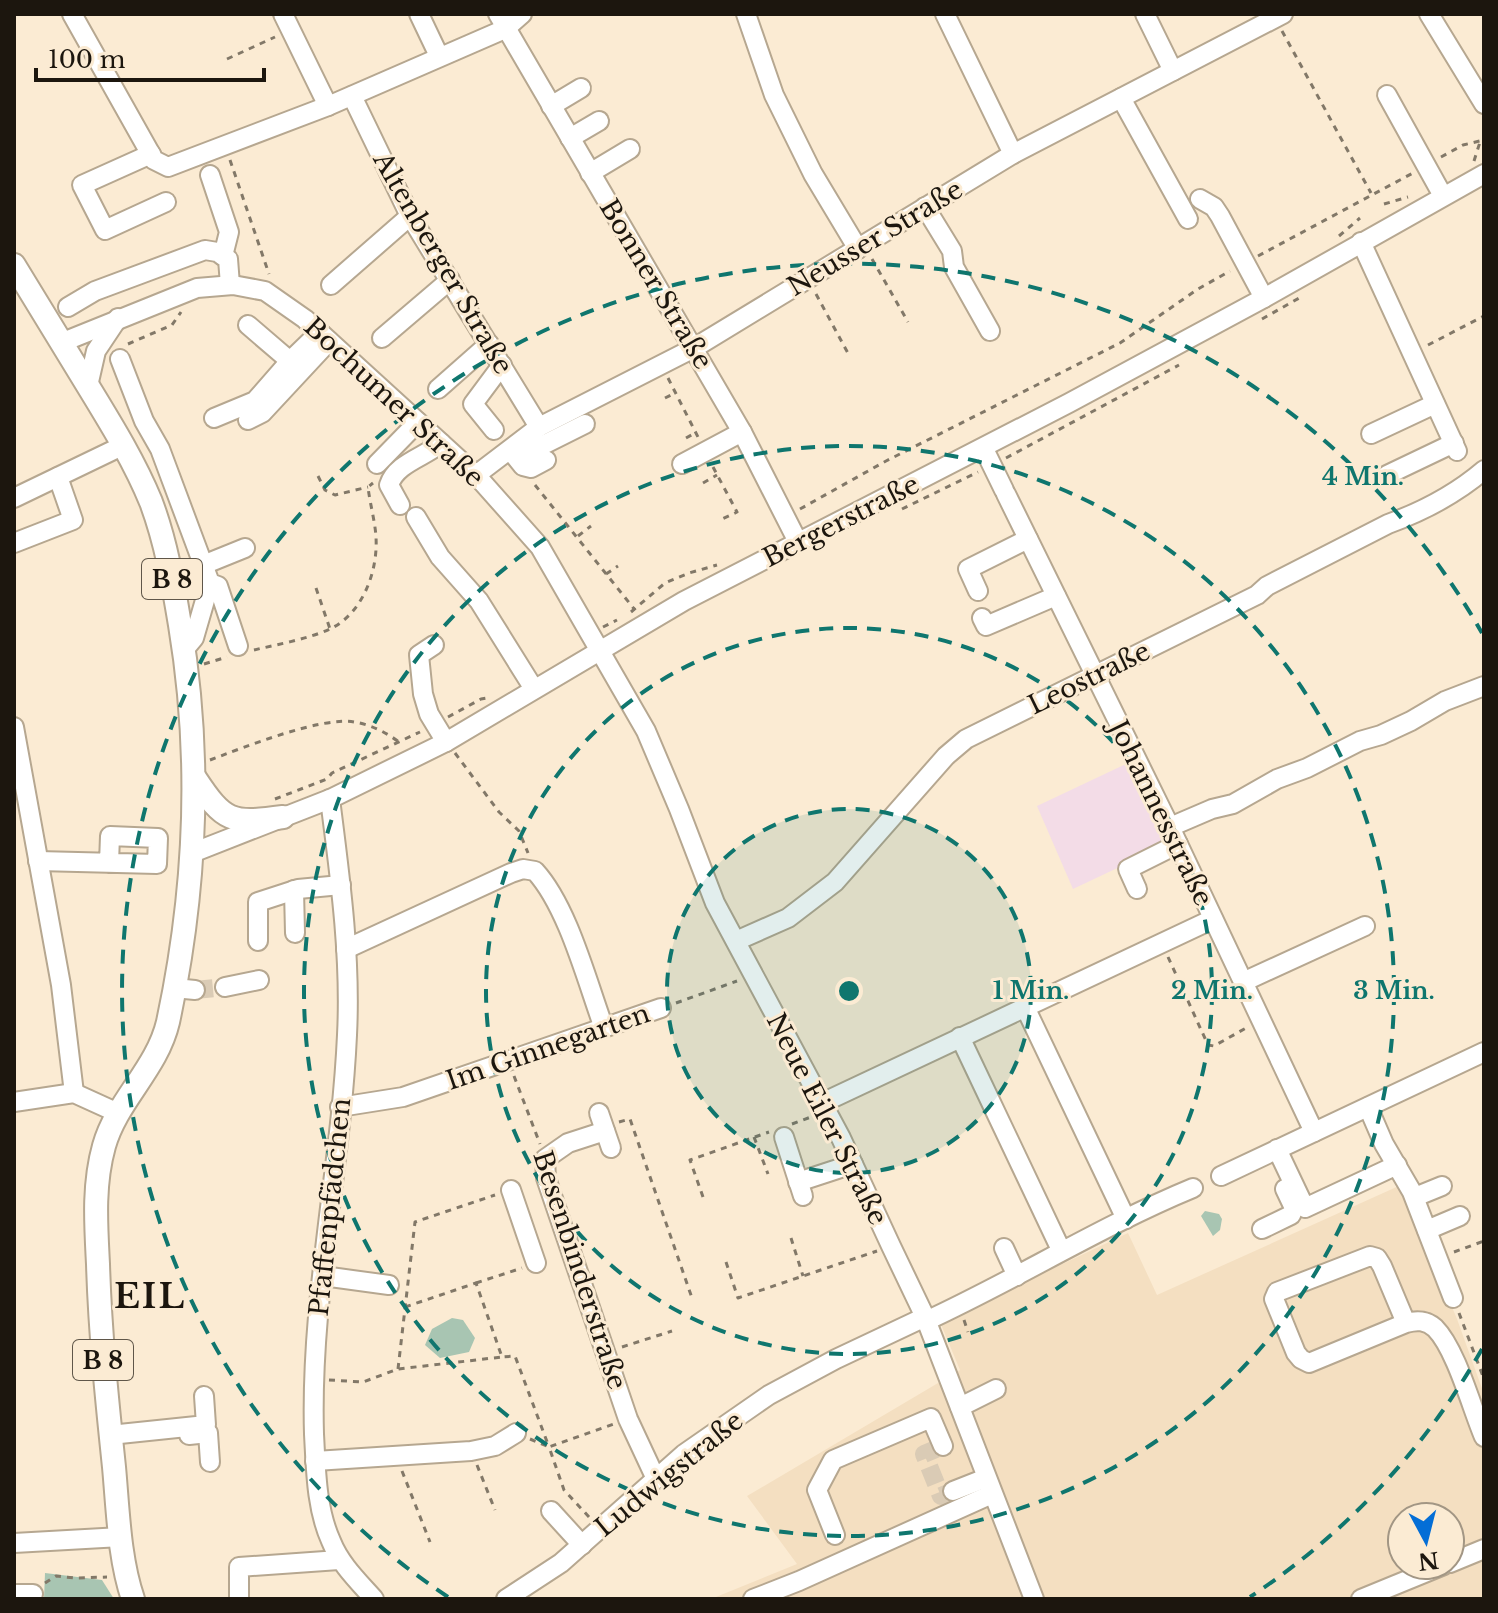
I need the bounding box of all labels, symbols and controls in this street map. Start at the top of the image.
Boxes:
scale bar [36,32,264,82]
text: 100 m [48,45,126,74]
street label: Altenberger Straße [366,145,520,380]
street label: Neusser Straße [782,173,968,303]
street label: Bonner Straße [593,193,719,375]
street label: Bochumer Straße [297,310,491,494]
text: 4 Min. [1322,462,1404,491]
street label: Bergerstraße [758,468,924,574]
road number: B 8 [142,559,202,599]
street label: Leostraße [1023,635,1155,721]
street label: Johannesstraße [1101,712,1220,911]
text: 1 Min. [993,976,1069,1005]
text: 2 Min. [1171,976,1253,1005]
text: 3 Min. [1353,976,1435,1005]
centre of rings [835,977,863,1005]
street label: Im Ginnegarten [442,997,654,1097]
street label: Neue Eiler Straße [760,1008,894,1230]
street label: Pfaffenpfädchen [303,1096,357,1318]
street label: Besenbinderstraße [526,1147,634,1393]
district label: EIL [114,1275,186,1317]
road number: B 8 [73,1340,133,1380]
street label: Ludwigstraße [588,1404,750,1544]
north arrow [1386,1501,1466,1581]
text: N [1416,1546,1440,1575]

